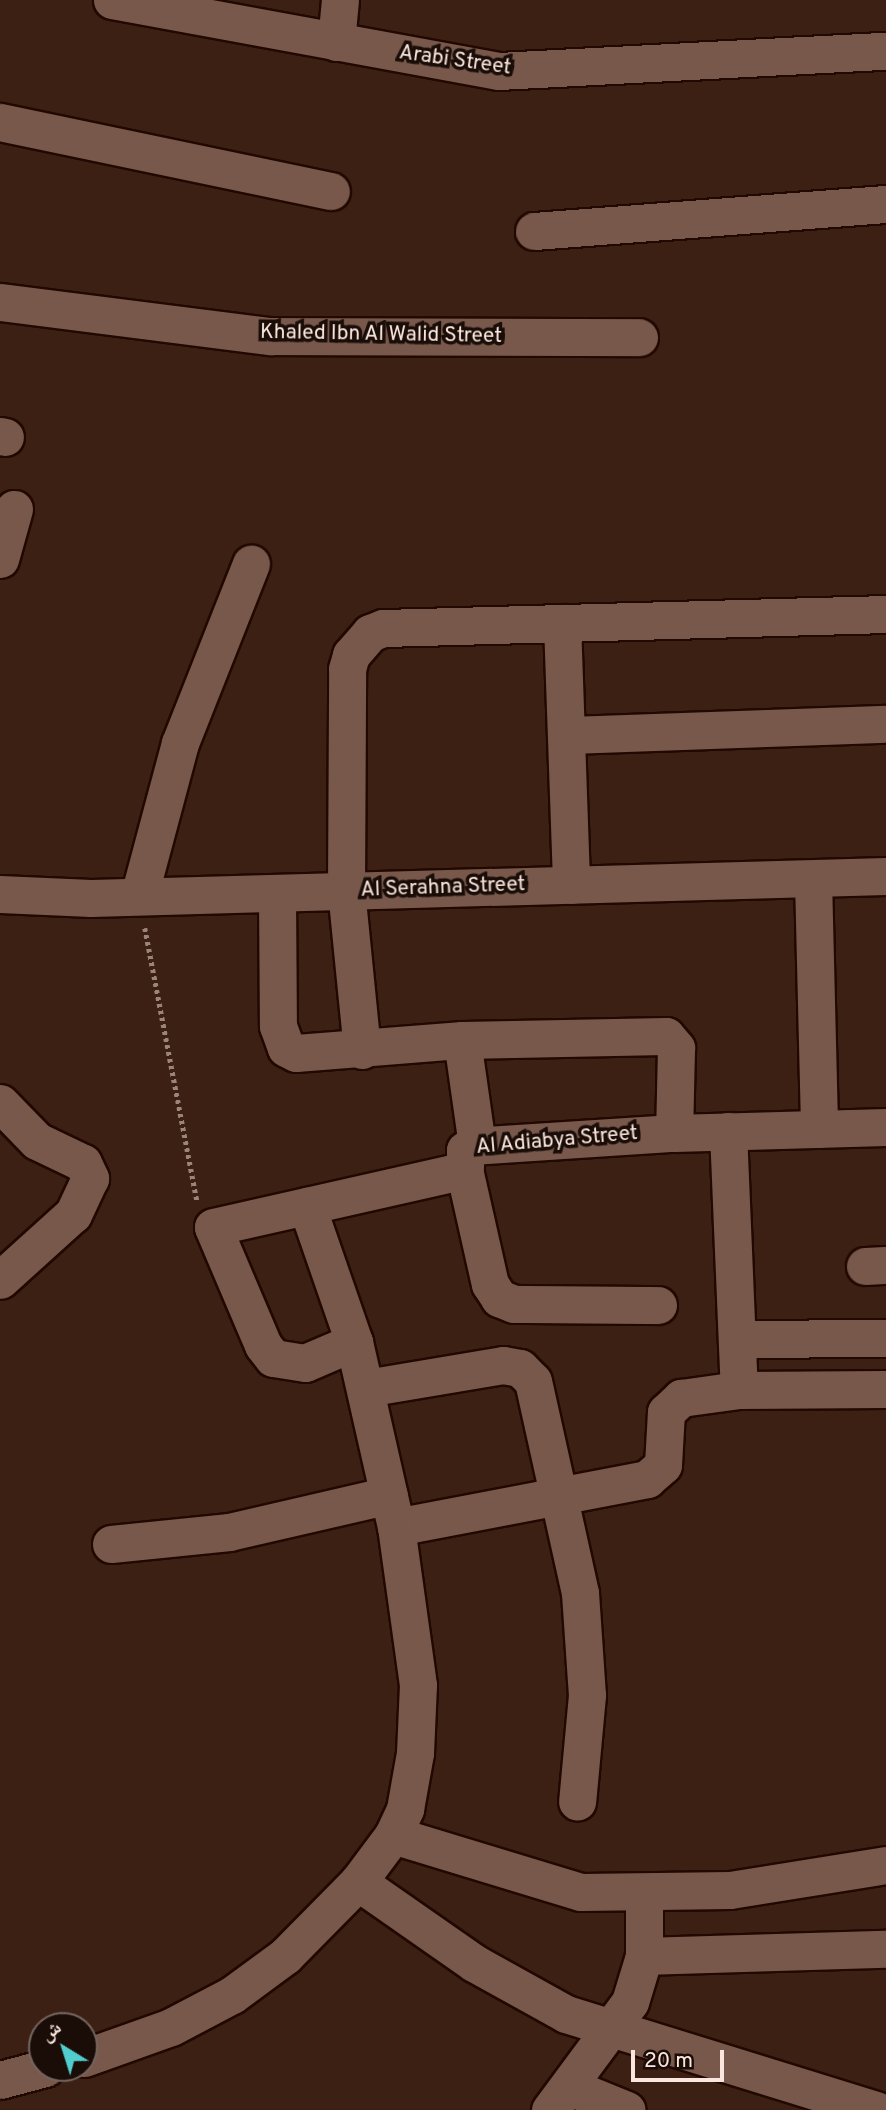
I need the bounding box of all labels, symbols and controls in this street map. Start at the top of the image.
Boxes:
street label: Arabi Street [397,41,513,81]
street label: Khaled Ibn Al Walid Street [259,320,503,350]
street label: Al Serahna Street [360,873,526,903]
street label: Al Adiabya Street [475,1121,639,1161]
north arrow [28,2012,98,2082]
text: ش [36,2016,67,2048]
scale bar [634,2036,727,2080]
text: 20 m [644,2048,693,2075]

